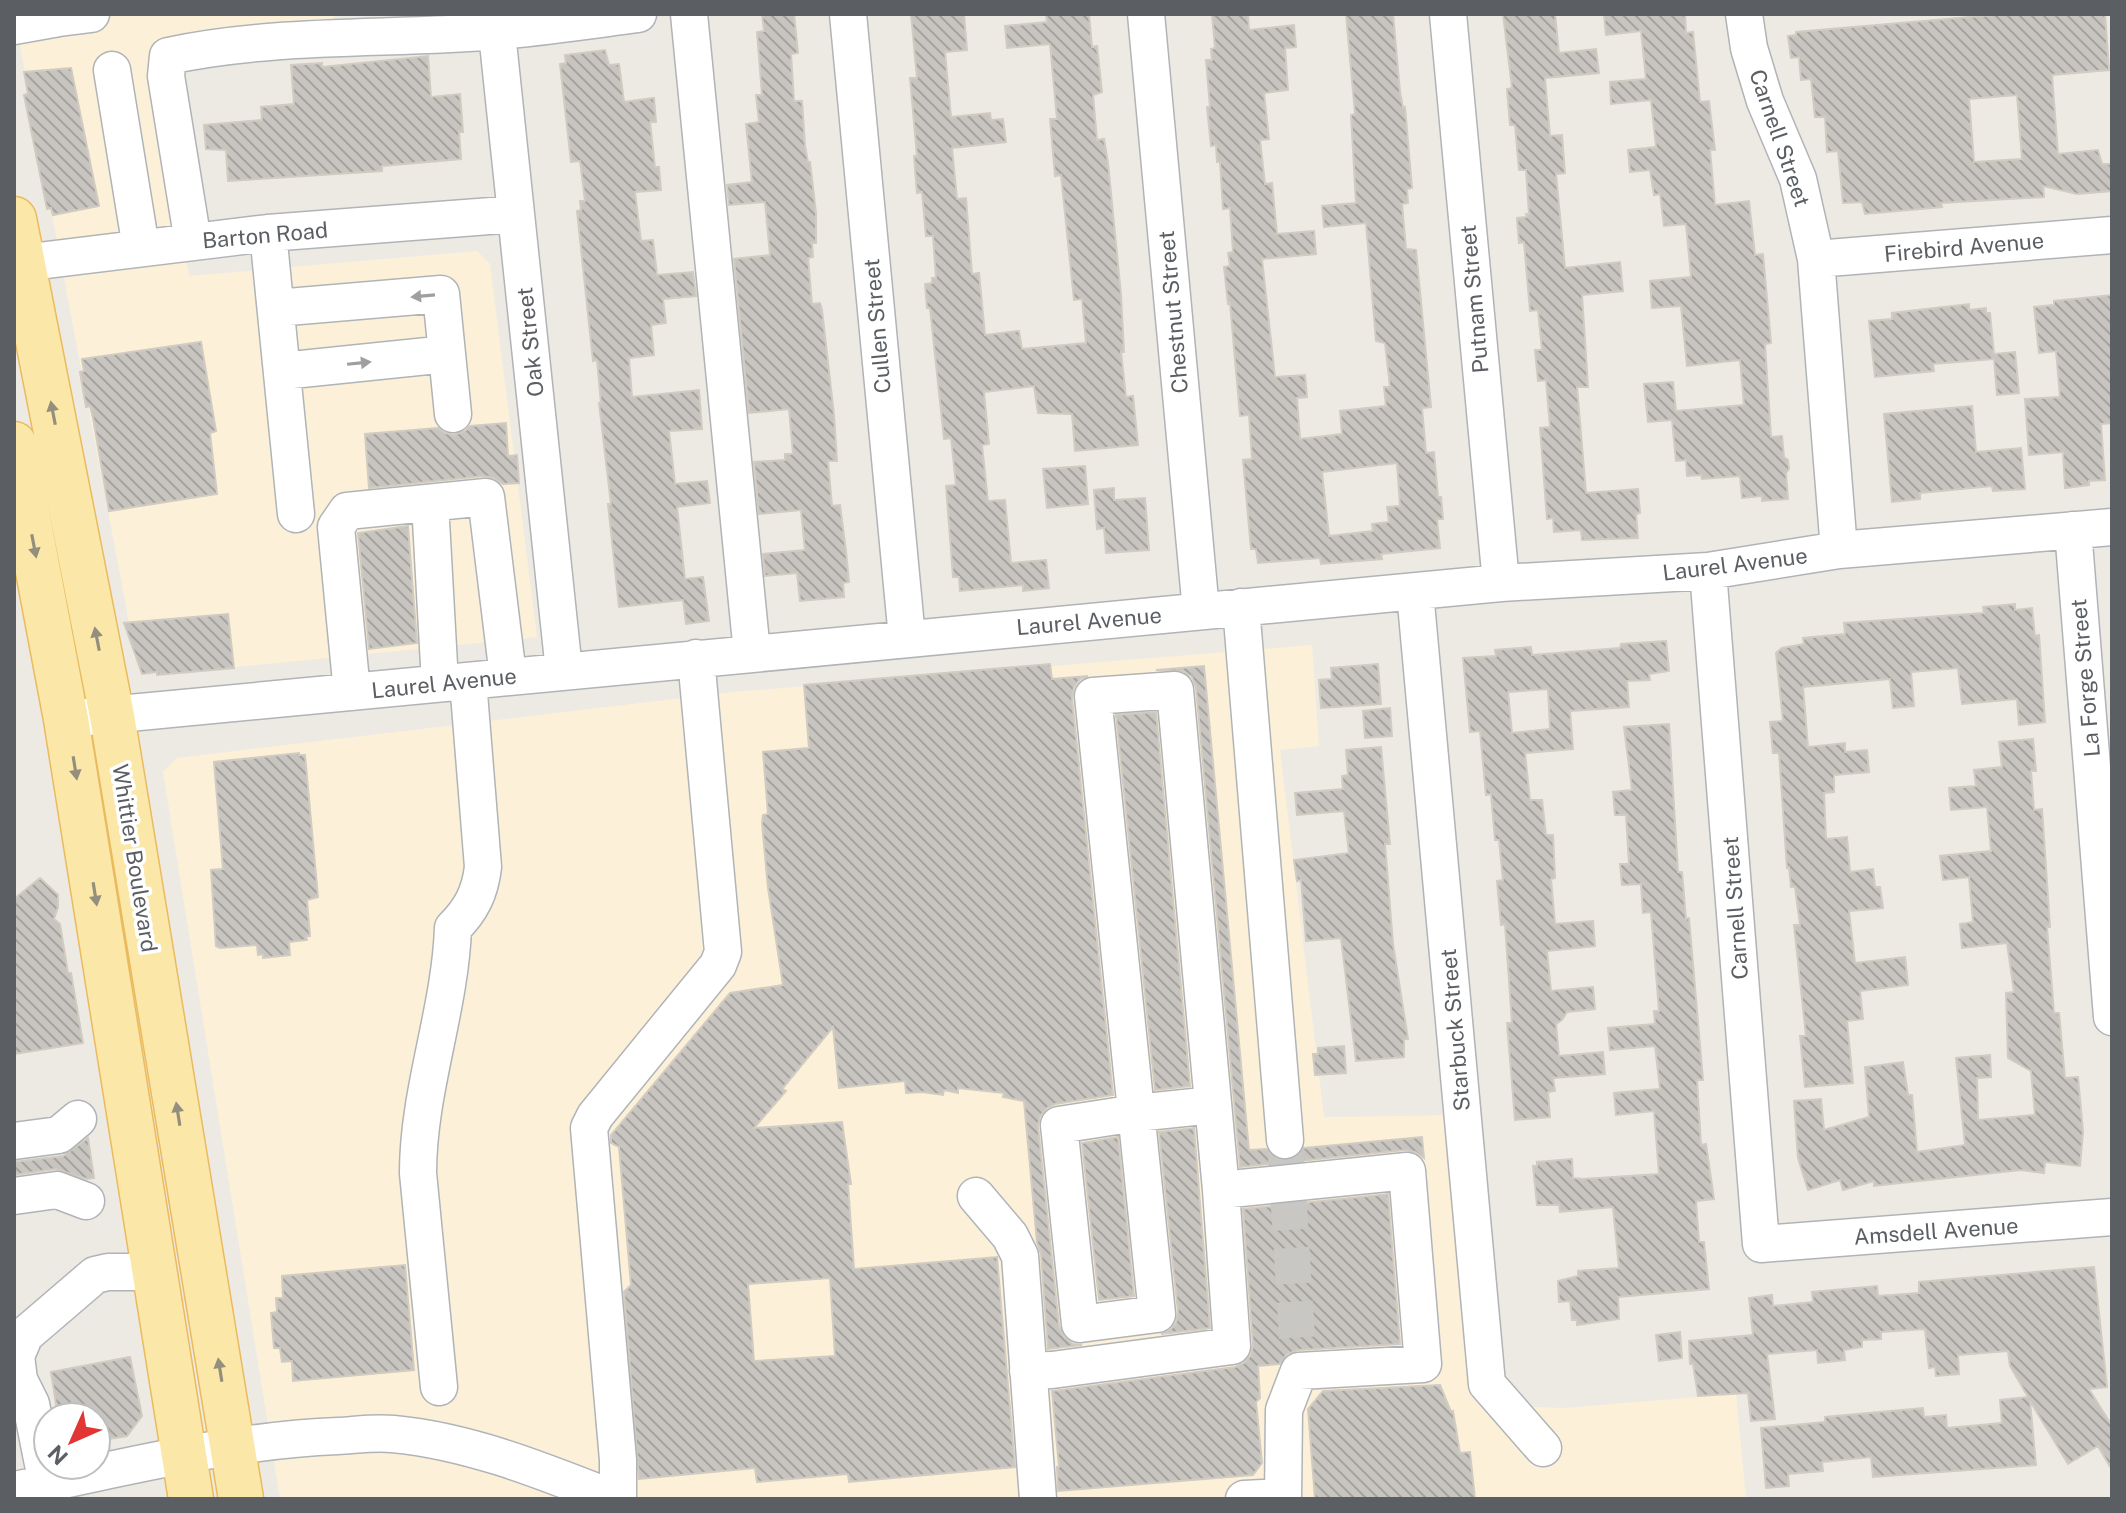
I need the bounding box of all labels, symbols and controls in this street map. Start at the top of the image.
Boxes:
street label: Carnell Street [1744,66,1816,210]
street label: Barton Road [201,217,329,253]
street label: Putnam Street [1455,224,1493,374]
street label: Firebird Avenue [1883,227,2045,267]
street label: Chestnut Street [1153,230,1193,394]
street label: Cullen Street [858,257,896,395]
street label: Oak Street [511,286,549,398]
one-way arrow [411,289,436,302]
one-way arrow [347,356,372,369]
one-way arrow [46,400,59,425]
one-way arrow [28,534,40,559]
street label: Laurel Avenue [1661,542,1809,586]
street label: La Forge Street [2065,598,2105,758]
street label: Laurel Avenue [1015,602,1163,640]
one-way arrow [90,627,102,652]
street label: Laurel Avenue [370,662,518,704]
one-way arrow [69,756,81,781]
street label: Whittier Boulevard [107,762,163,954]
street label: Carnell Street [1717,836,1753,980]
one-way arrow [90,882,102,907]
street label: Starbuck Street [1435,948,1475,1112]
one-way arrow [171,1101,183,1126]
street label: Amsdell Avenue [1853,1212,2019,1250]
one-way arrow [213,1357,225,1382]
north arrow [32,1401,112,1481]
text: N [43,1440,73,1470]

